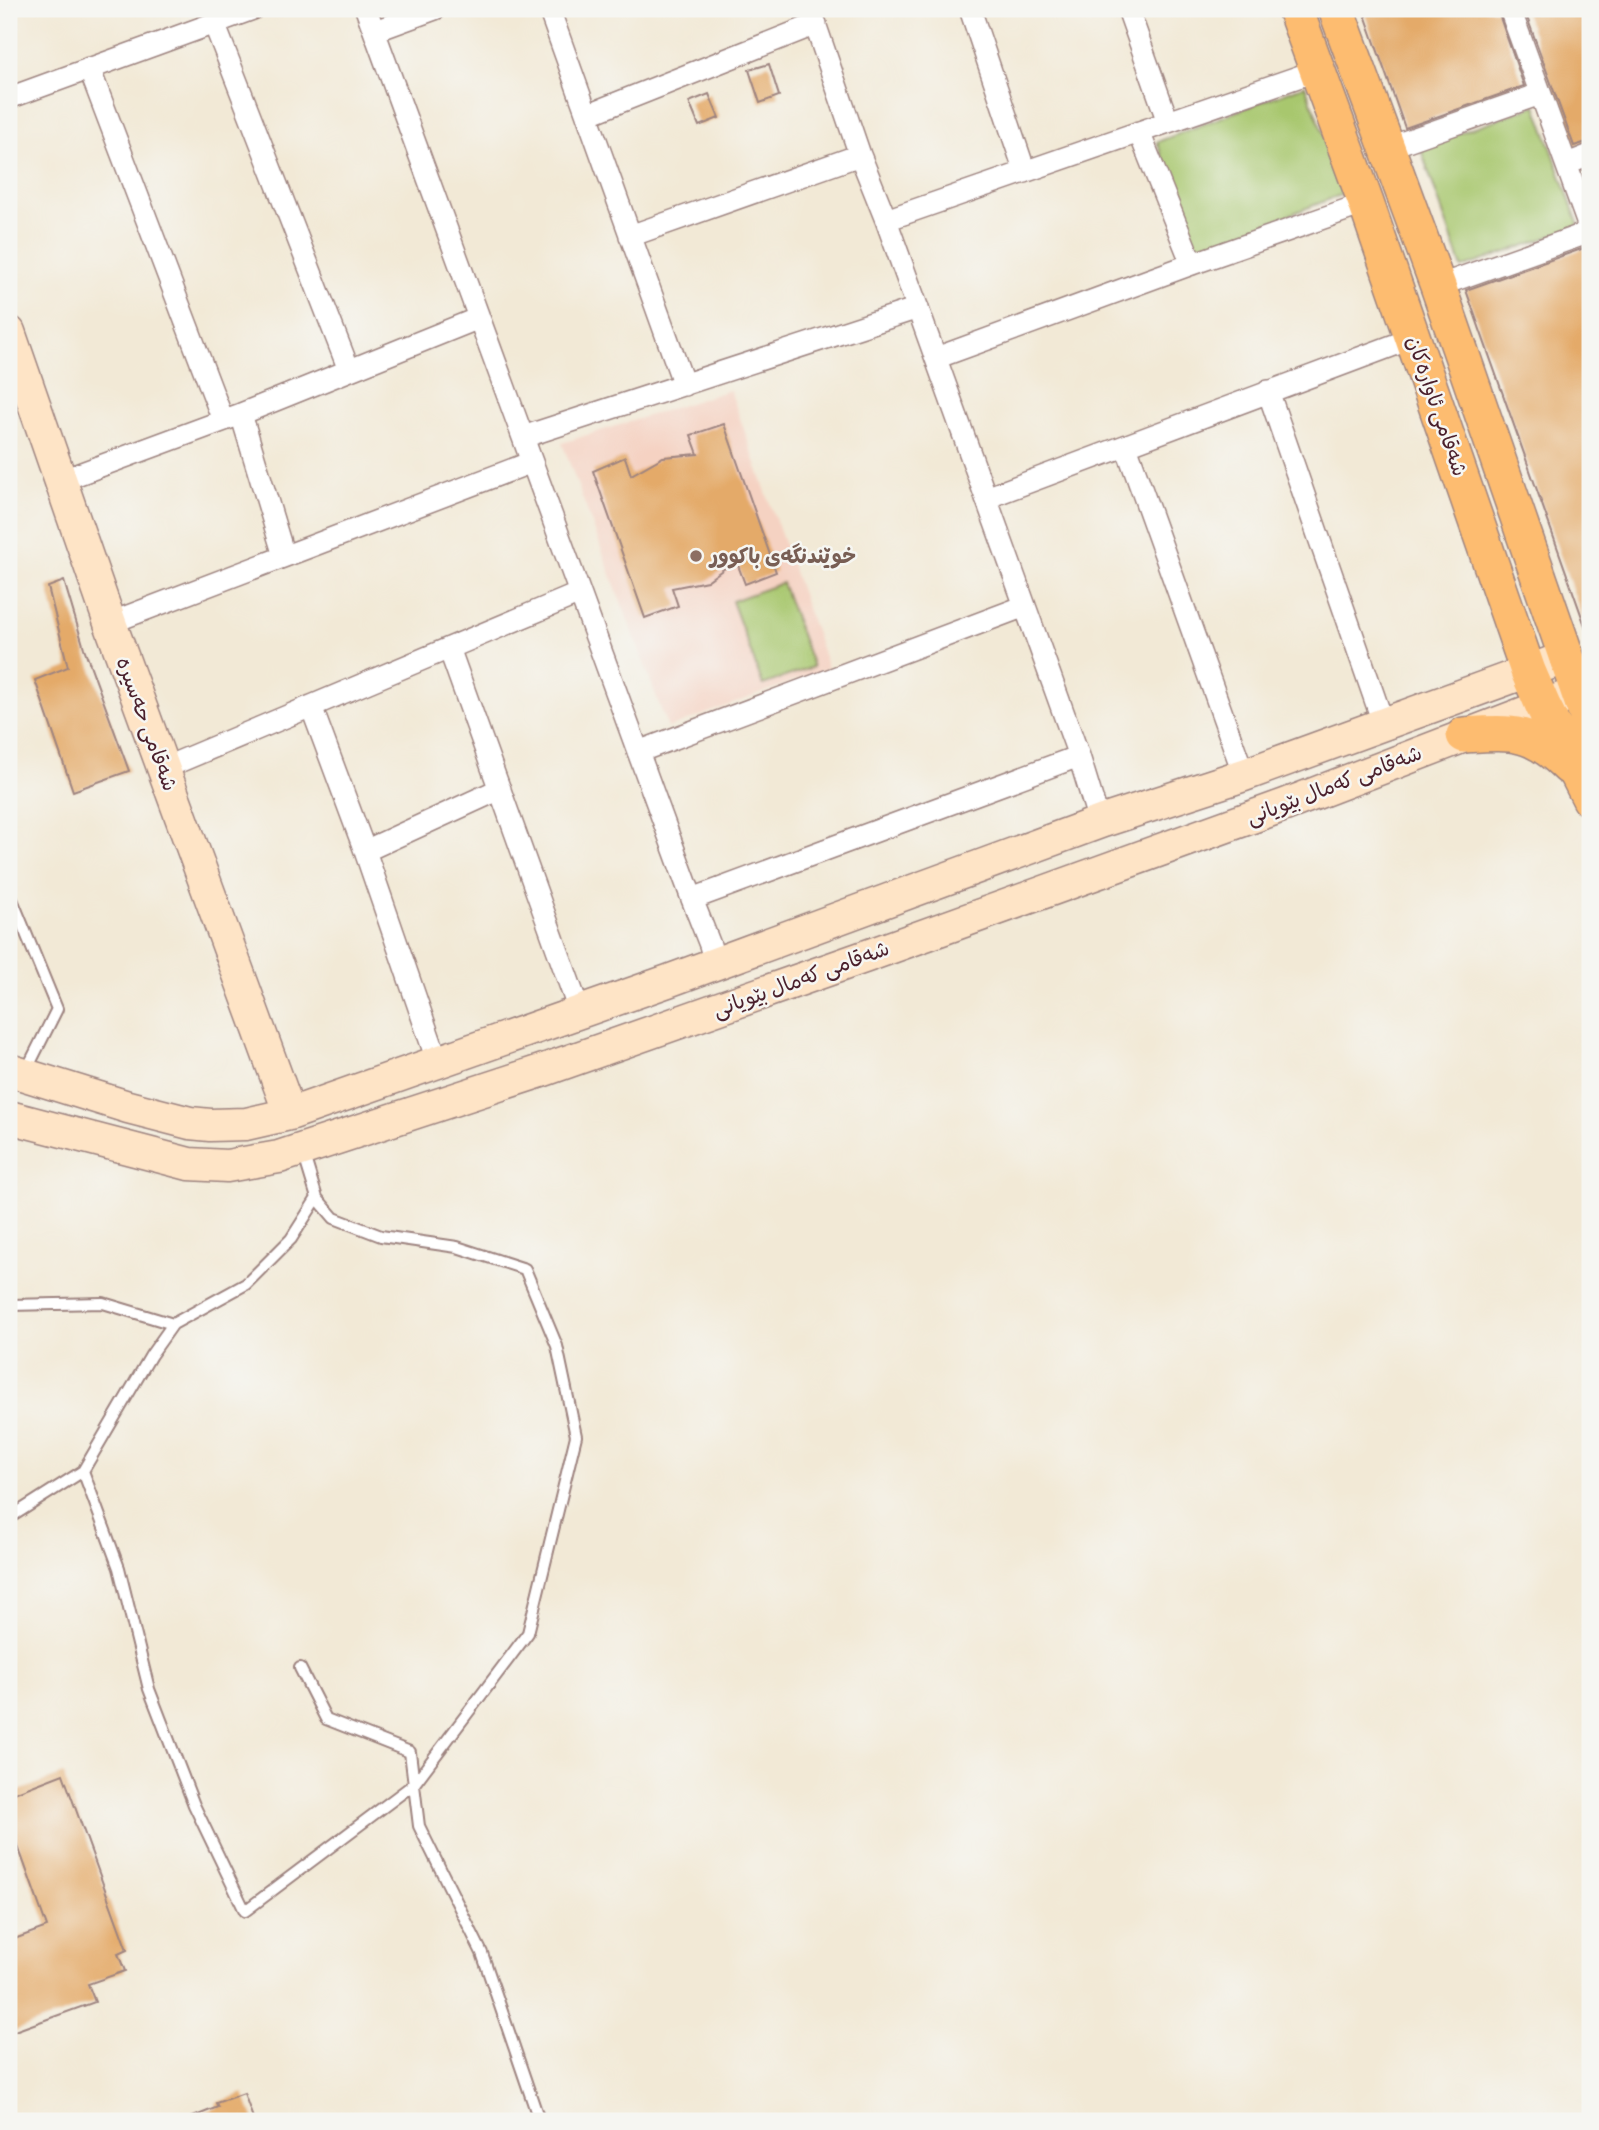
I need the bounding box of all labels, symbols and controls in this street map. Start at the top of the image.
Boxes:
street label: شەقامی ئاوارەکان [1400,332,1473,480]
place label: خوێندنگەی باکوور [708,543,856,570]
marker: خوێندنگەی باکوور [688,548,704,564]
street label: شەقامی حەسیرە [110,653,183,795]
street label: شەقامی کەمال بێویانی [1243,740,1426,831]
street label: شەقامی کەمال بێویانی [709,935,893,1024]

